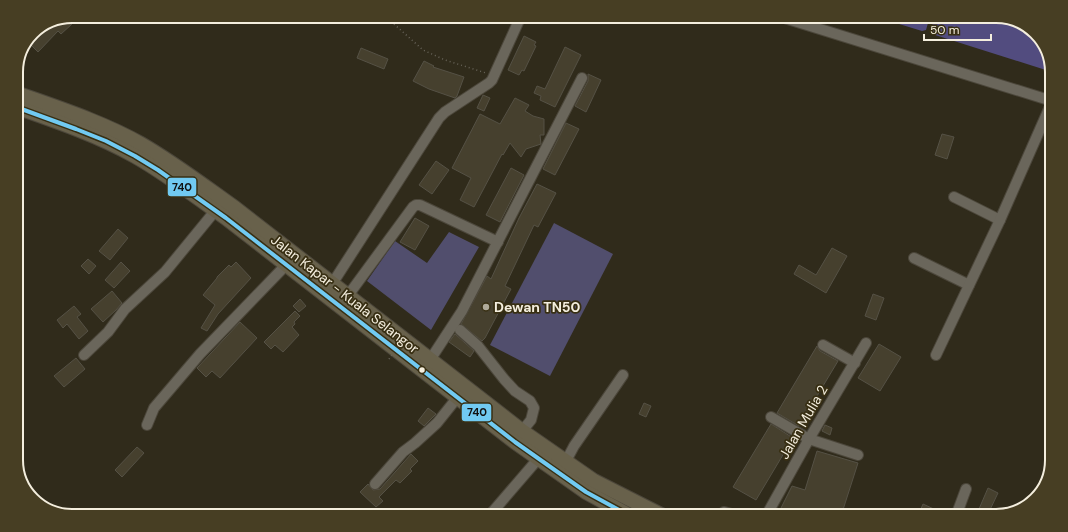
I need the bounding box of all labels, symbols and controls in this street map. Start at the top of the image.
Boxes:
scale bar [924,16,991,42]
text: 50 m [930,22,959,38]
line badge: 740 [167,177,197,197]
text: 740 [172,180,192,194]
street label: Jalan Kapar - Kuala Selangor [267,231,423,357]
place label: Dewan TN50 [494,298,581,316]
marker: Dewan TN50 [481,302,491,312]
unlabelled marker [417,365,427,375]
street label: Jalan Mulia 2 [775,382,831,462]
line badge: 740 [461,403,492,422]
text: 740 [467,405,487,419]

